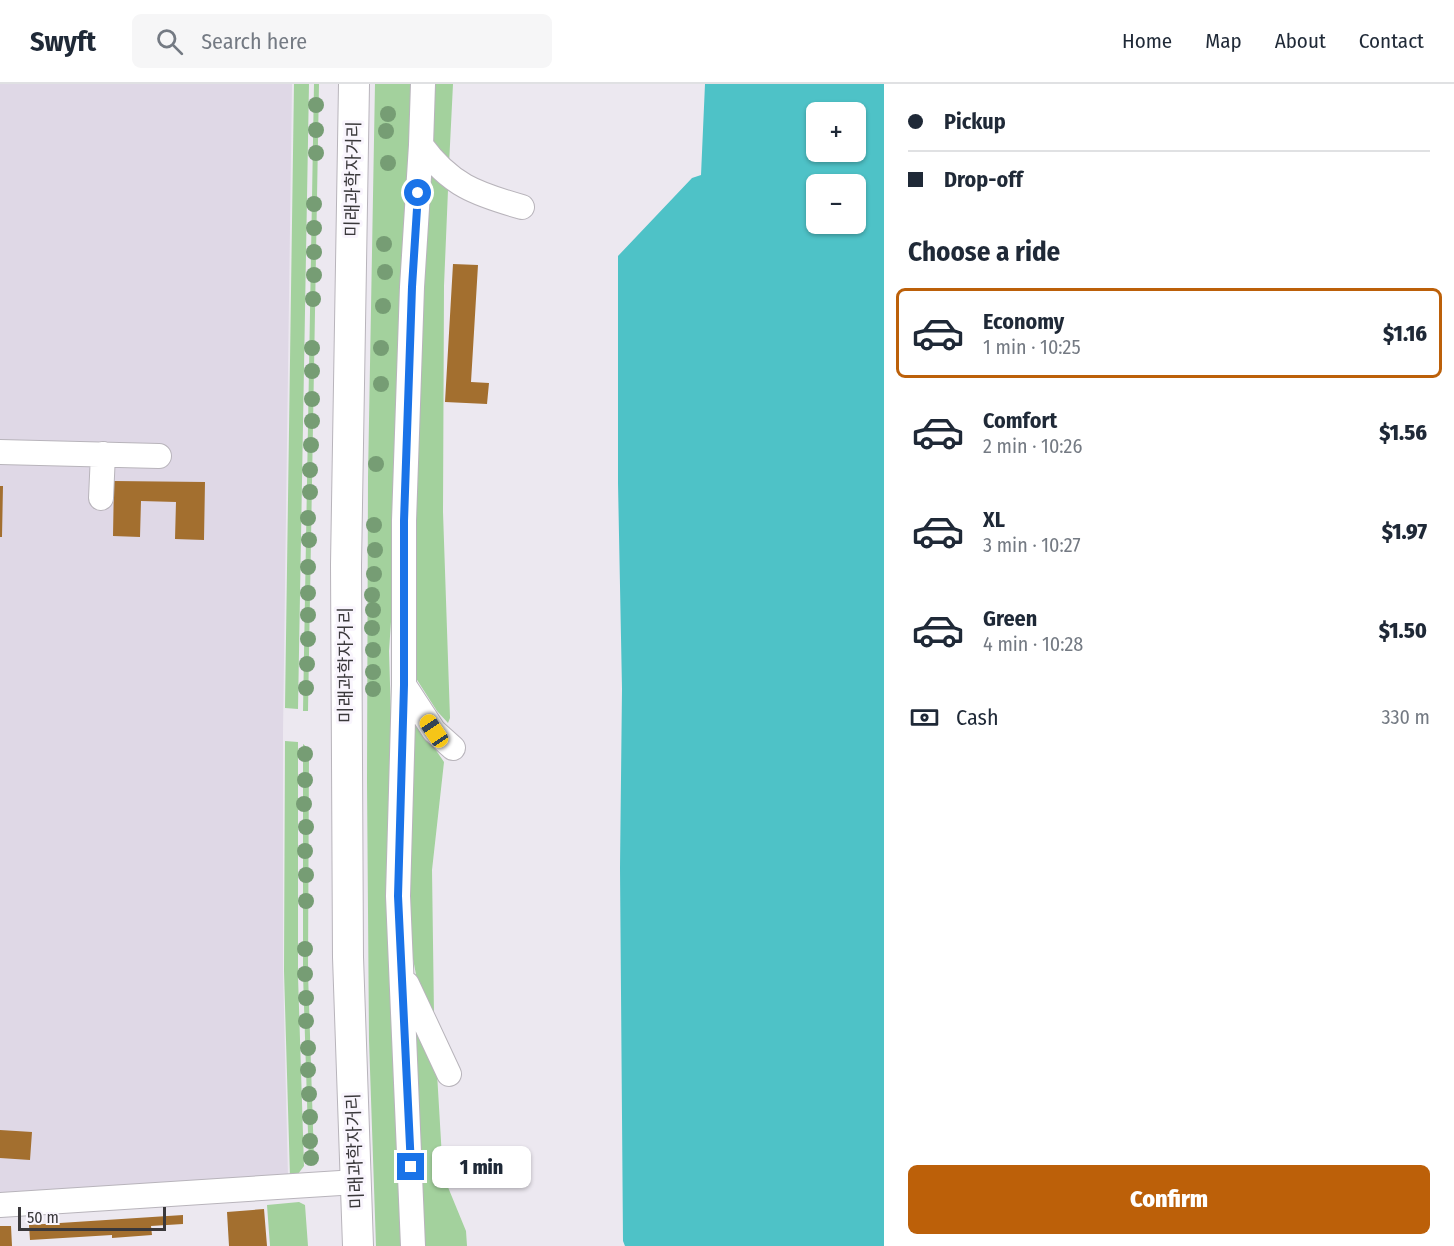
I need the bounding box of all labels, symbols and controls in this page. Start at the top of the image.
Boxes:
search box [132,14,552,68]
text: Swyft [30,25,96,58]
icon: search [153,25,186,58]
text: Search here [201,28,307,55]
text: Home [1122,28,1172,54]
text: Map [1205,28,1242,54]
text: About [1275,28,1326,54]
text: Contact [1359,28,1424,54]
map controls [806,102,866,234]
button: + [806,102,866,162]
text: Pickup [944,108,1006,135]
street label: 미래과학자거리 [341,121,365,237]
text: Drop-off [944,166,1023,193]
button: − [806,174,866,234]
route start [404,179,431,206]
text: Choose a ride [908,236,1060,268]
icon: car [911,306,965,360]
text: Economy [983,308,1064,335]
text: $1.16 [1383,320,1427,347]
text: 1 min · 10:25 [983,335,1081,359]
icon: car [911,405,965,459]
text: Comfort [983,407,1057,434]
text: $1.56 [1379,419,1427,446]
text: 2 min · 10:26 [983,434,1082,458]
icon: car [911,504,965,558]
text: XL [983,506,1005,533]
text: $1.97 [1382,518,1427,545]
text: 3 min · 10:27 [983,533,1081,557]
icon: car [911,603,965,657]
text: Green [983,605,1037,632]
street label: 미래과학자거리 [335,607,357,723]
text: $1.50 [1379,617,1427,644]
text: 4 min · 10:28 [983,632,1083,656]
icon: cash [908,701,941,734]
text: Cash [956,704,999,731]
text: 330 m [1381,705,1430,729]
car [416,711,452,751]
street label: 미래과학자거리 [342,1093,368,1209]
callout: 1 min [432,1146,531,1188]
route end [397,1153,424,1180]
text: 1 min [460,1155,503,1179]
button: Confirm [908,1165,1430,1234]
scale bar [18,1204,166,1232]
text: 50 m [27,1208,59,1227]

